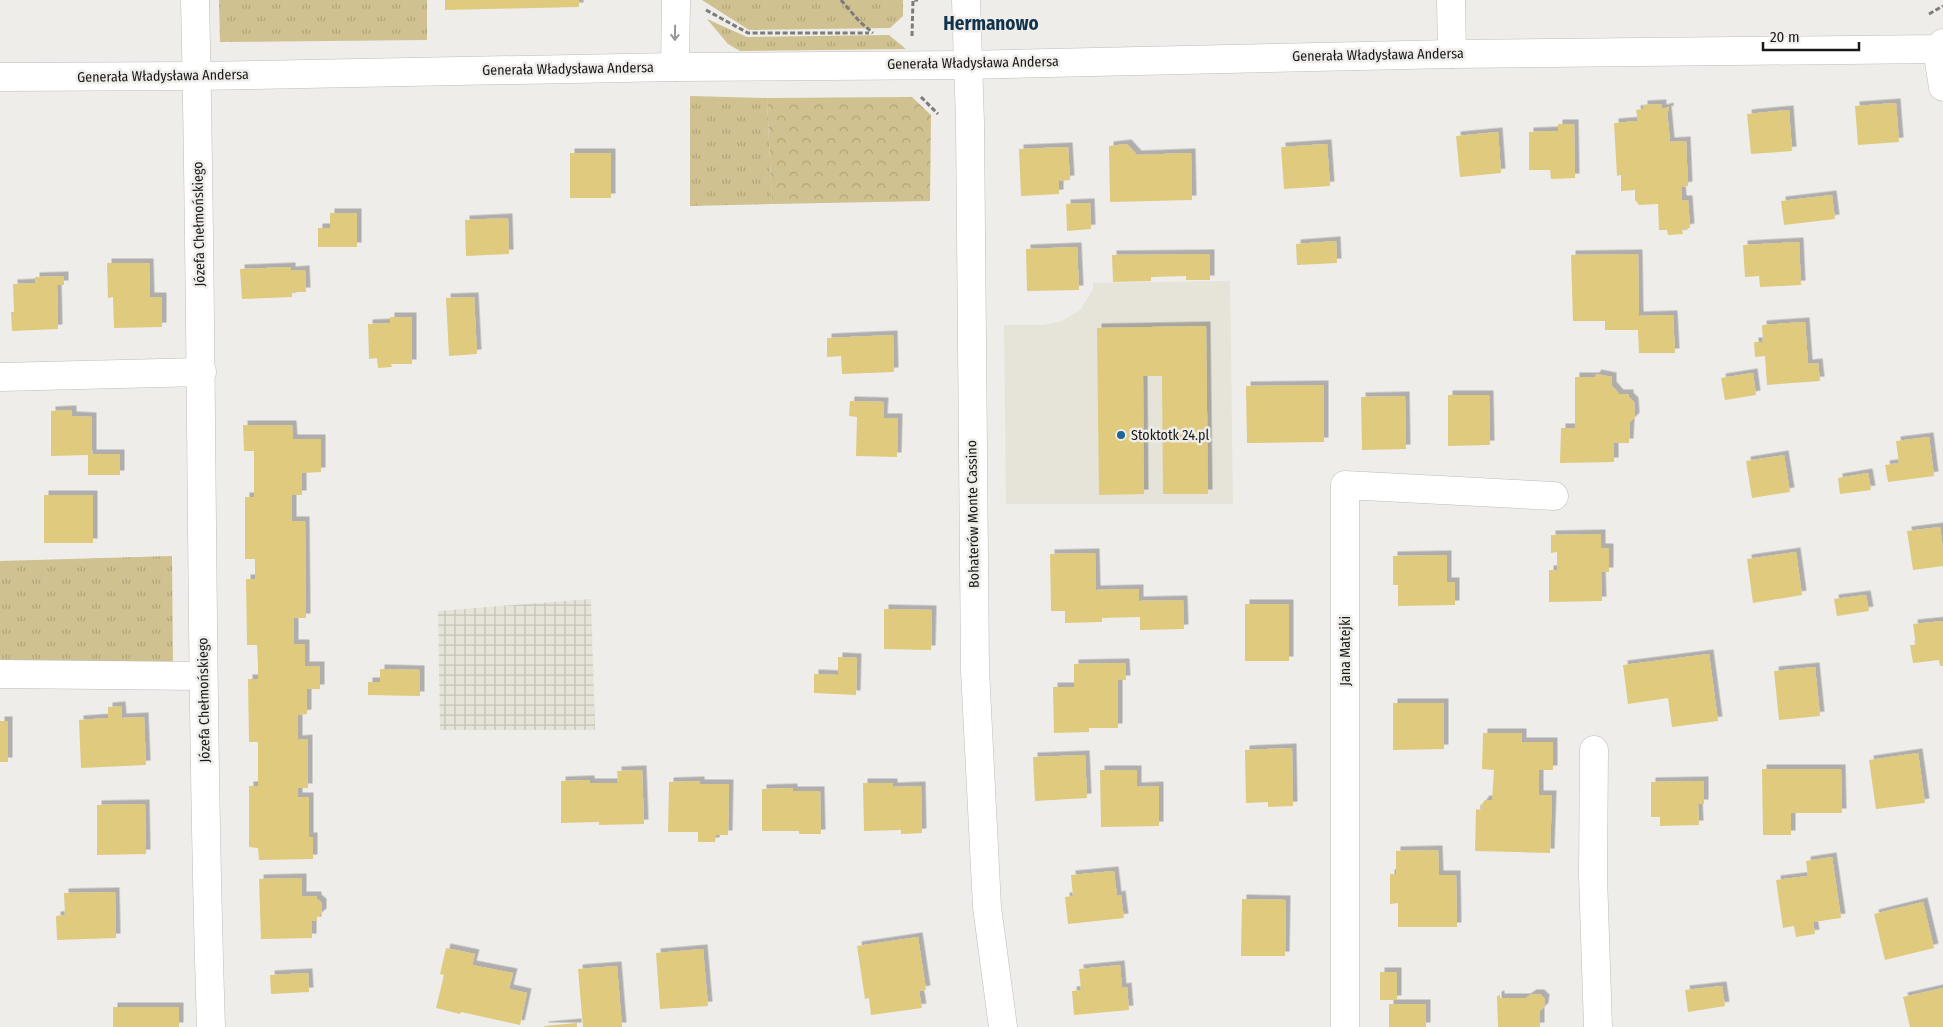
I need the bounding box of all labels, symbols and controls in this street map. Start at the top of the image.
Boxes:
district label: Hermanowo [943,12,1039,35]
scale bar [1763,20,1859,52]
one-way arrow [670,25,680,41]
text: 20 m [1770,28,1800,46]
street label: Generała Władysława Andersa [1292,45,1464,65]
street label: Generała Władysława Andersa [887,53,1059,73]
street label: Generała Władysława Andersa [482,59,654,79]
street label: Generała Władysława Andersa [77,66,249,86]
street label: Józefa Chełmońskiego [189,161,209,287]
place label: Stoktotk 24.pl [1131,427,1209,444]
marker: Stoktotk 24.pl [1115,429,1127,441]
street label: Bohaterów Monte Cassino [963,440,983,588]
street label: Jana Matejki [1337,616,1354,686]
street label: Józefa Chełmońskiego [194,637,214,763]

